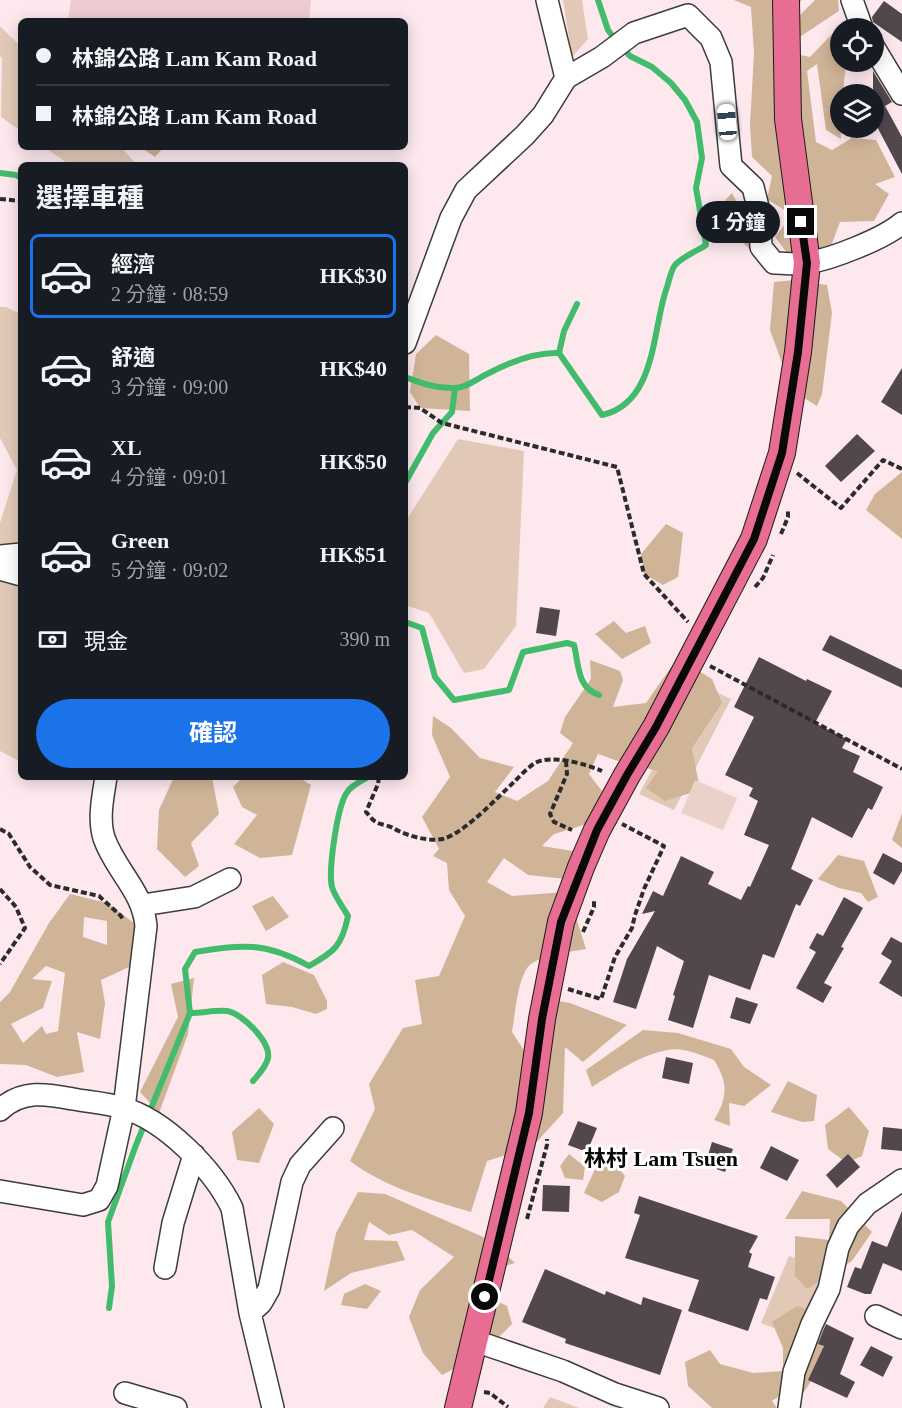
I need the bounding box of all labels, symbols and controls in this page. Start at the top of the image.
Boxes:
map controls [830,18,884,138]
button: locate [830,18,884,72]
text: 林錦公路 Lam Kam Road [72,46,317,71]
button: layers [830,84,884,138]
car [716,103,738,141]
text: 林錦公路 Lam Kam Road [72,104,317,129]
text: 選擇車種 [36,183,144,213]
callout: 1 分鐘 [696,201,780,243]
route end [787,208,814,235]
text: 1 分鐘 [711,211,766,233]
icon: car [39,249,93,303]
text: 經濟 [111,252,155,277]
text: HK$30 [320,263,387,288]
text: 2 分鐘 · 08:59 [111,283,228,305]
icon: car [39,342,93,396]
text: 舒適 [111,345,155,370]
text: HK$40 [320,356,387,381]
text: 3 分鐘 · 09:00 [111,376,228,398]
icon: car [39,435,93,489]
text: XL [111,435,142,460]
text: HK$50 [320,449,387,474]
text: 4 分鐘 · 09:01 [111,466,228,488]
icon: car [39,528,93,582]
text: Green [111,528,169,553]
text: HK$51 [320,542,387,567]
text: 5 分鐘 · 09:02 [111,559,228,581]
icon: cash [36,623,69,656]
text: 390 m [339,628,390,650]
text: 現金 [84,629,128,654]
button: 確認 [36,699,390,768]
district label: 林村 Lam Tsuen [584,1146,738,1171]
route start [471,1283,498,1310]

